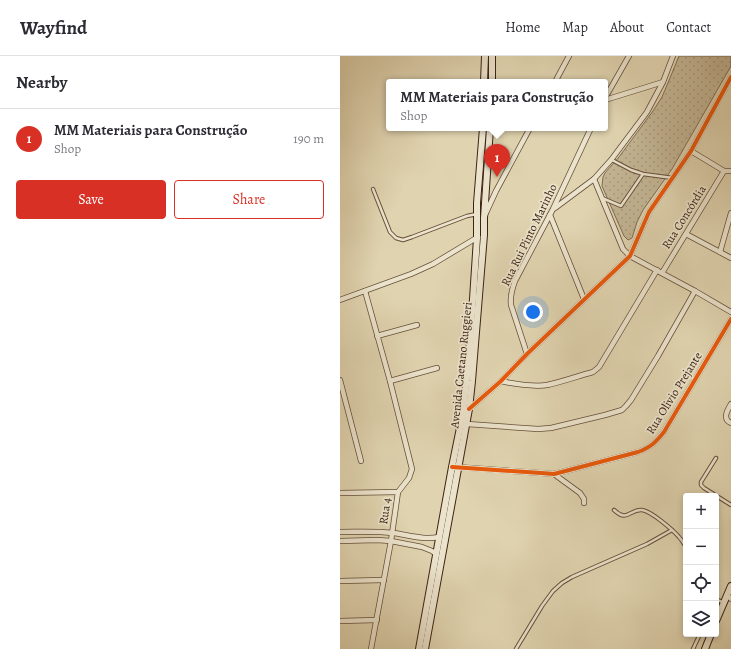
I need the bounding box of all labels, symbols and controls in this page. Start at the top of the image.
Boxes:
text: Wayfind [20,15,87,41]
text: Home [505,18,540,37]
text: Map [562,18,588,37]
text: About [610,18,644,37]
text: Contact [666,18,711,37]
text: Nearby [16,71,67,94]
popup [386,79,608,131]
text: MM Materiais para Construção [400,87,594,107]
text: Shop [400,107,427,124]
text: MM Materiais para Construção [54,120,247,140]
text: 1 [27,130,31,147]
text: 190 m [293,130,324,147]
text: Shop [54,140,81,157]
pin: 1 [484,144,510,177]
button: Save [16,180,166,219]
button: Share [174,180,324,219]
street label: Rua Rui Pinto Marinho [497,181,561,289]
street label: Rua Concórdia [658,182,710,252]
street label: Avenida Caetano Ruggieri [446,301,476,430]
your location [523,302,543,322]
street label: Rua Olivio Prejante [642,349,706,437]
map controls [683,493,719,637]
button: + [683,493,719,529]
street label: Rua 4 [375,496,395,525]
button: − [683,529,719,565]
button: locate [683,565,719,601]
button: layers [683,601,719,637]

